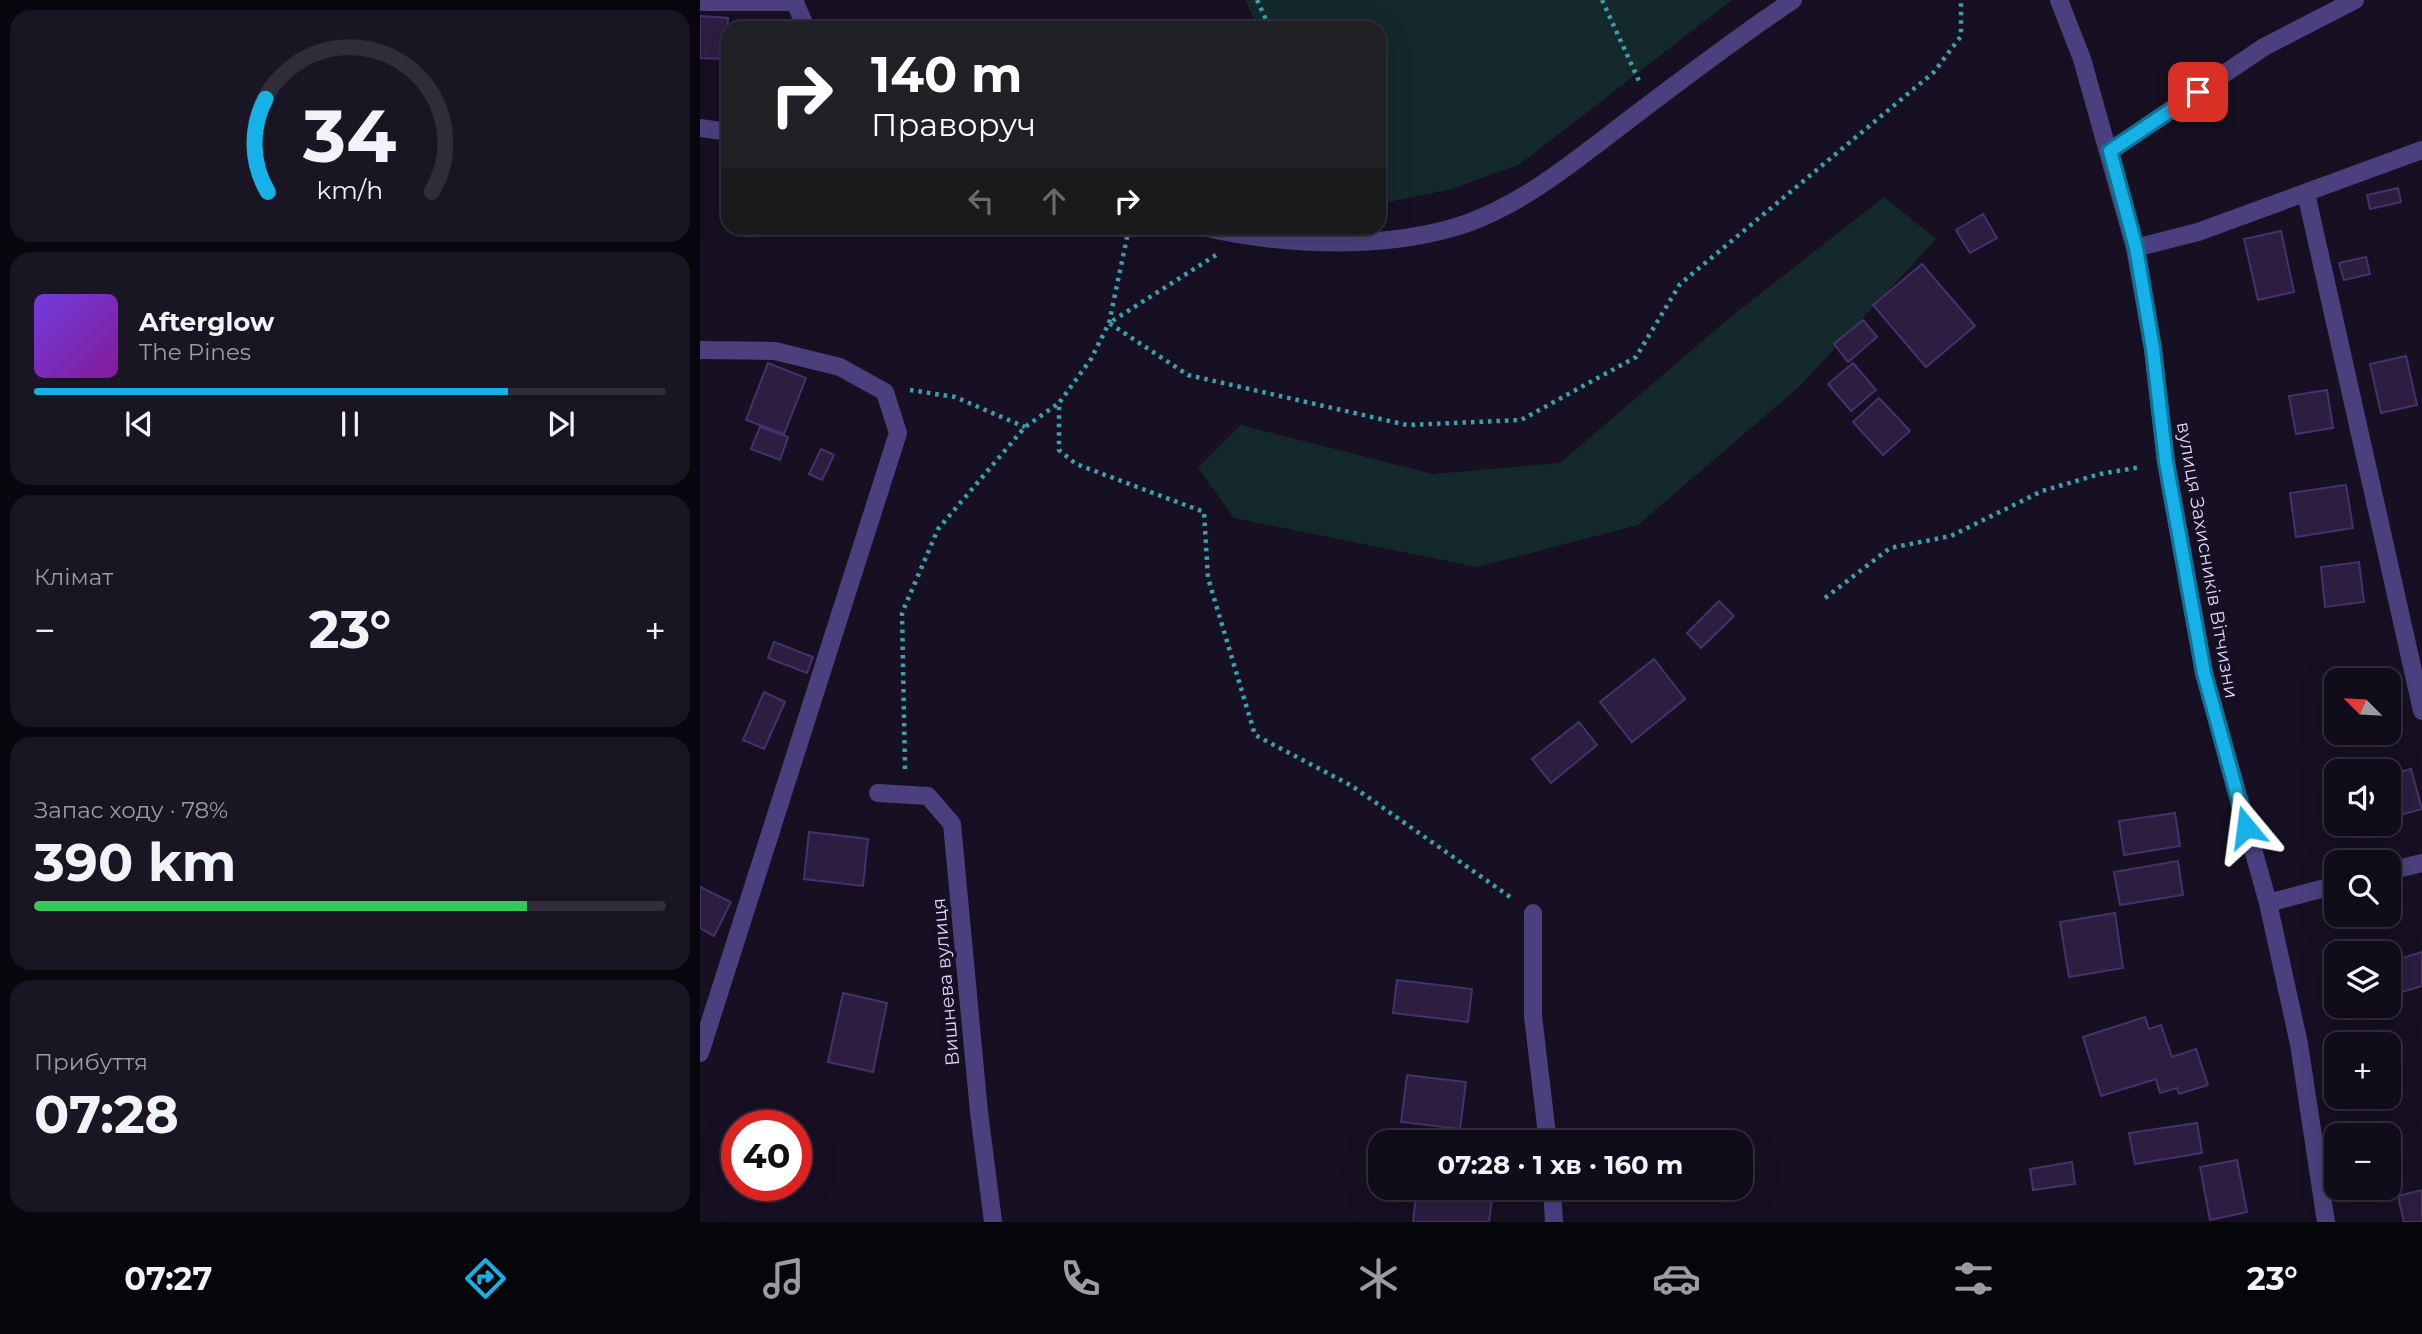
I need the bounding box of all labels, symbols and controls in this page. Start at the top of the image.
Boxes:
text: 140 m [871,45,1023,104]
icon: right [756,49,847,140]
pin [2168,62,2228,122]
icon: arrive [2179,73,2217,111]
text: 34 [302,93,397,181]
text: Праворуч [871,105,1036,144]
text: km/h [317,175,383,205]
icon: left [962,182,1000,220]
icon: ahead [1035,182,1073,220]
icon: right [1108,182,1146,220]
text: Afterglow [139,306,274,338]
text: The Pines [139,338,251,366]
icon: previous [120,405,158,443]
icon: pause [331,405,369,443]
icon: next [542,405,580,443]
street label: вулиця Захисників Вітчизни [2172,420,2243,700]
text: Клімат [34,563,113,591]
text: 23° [309,598,391,661]
text: − [34,607,56,654]
text: + [644,607,666,654]
north arrow [2324,668,2401,746]
map controls [2324,668,2401,1200]
button: sound [2324,759,2401,836]
position arrow [2209,790,2283,864]
text: Запас ходу · 78% [34,796,228,824]
text: 390 km [34,831,236,894]
button: search [2324,850,2401,927]
street label: Вишнева вулиця [927,897,964,1067]
button: layers [2324,941,2401,1018]
button: + [2324,1032,2401,1109]
text: Прибуття [34,1048,148,1076]
text: 07:28 [34,1083,179,1146]
speed limit sign: 40 [721,1110,812,1201]
button: − [2324,1123,2401,1200]
text: 07:28 · 1 хв · 160 m [1438,1149,1683,1181]
icon: directions [461,1254,510,1303]
icon: music [759,1254,808,1303]
icon: phone [1056,1254,1105,1303]
icon: climate [1354,1254,1403,1303]
icon: car [1652,1254,1701,1303]
icon: filters [1949,1254,1998,1303]
text: 07:27 [124,1259,212,1298]
text: 23° [2247,1259,2298,1298]

